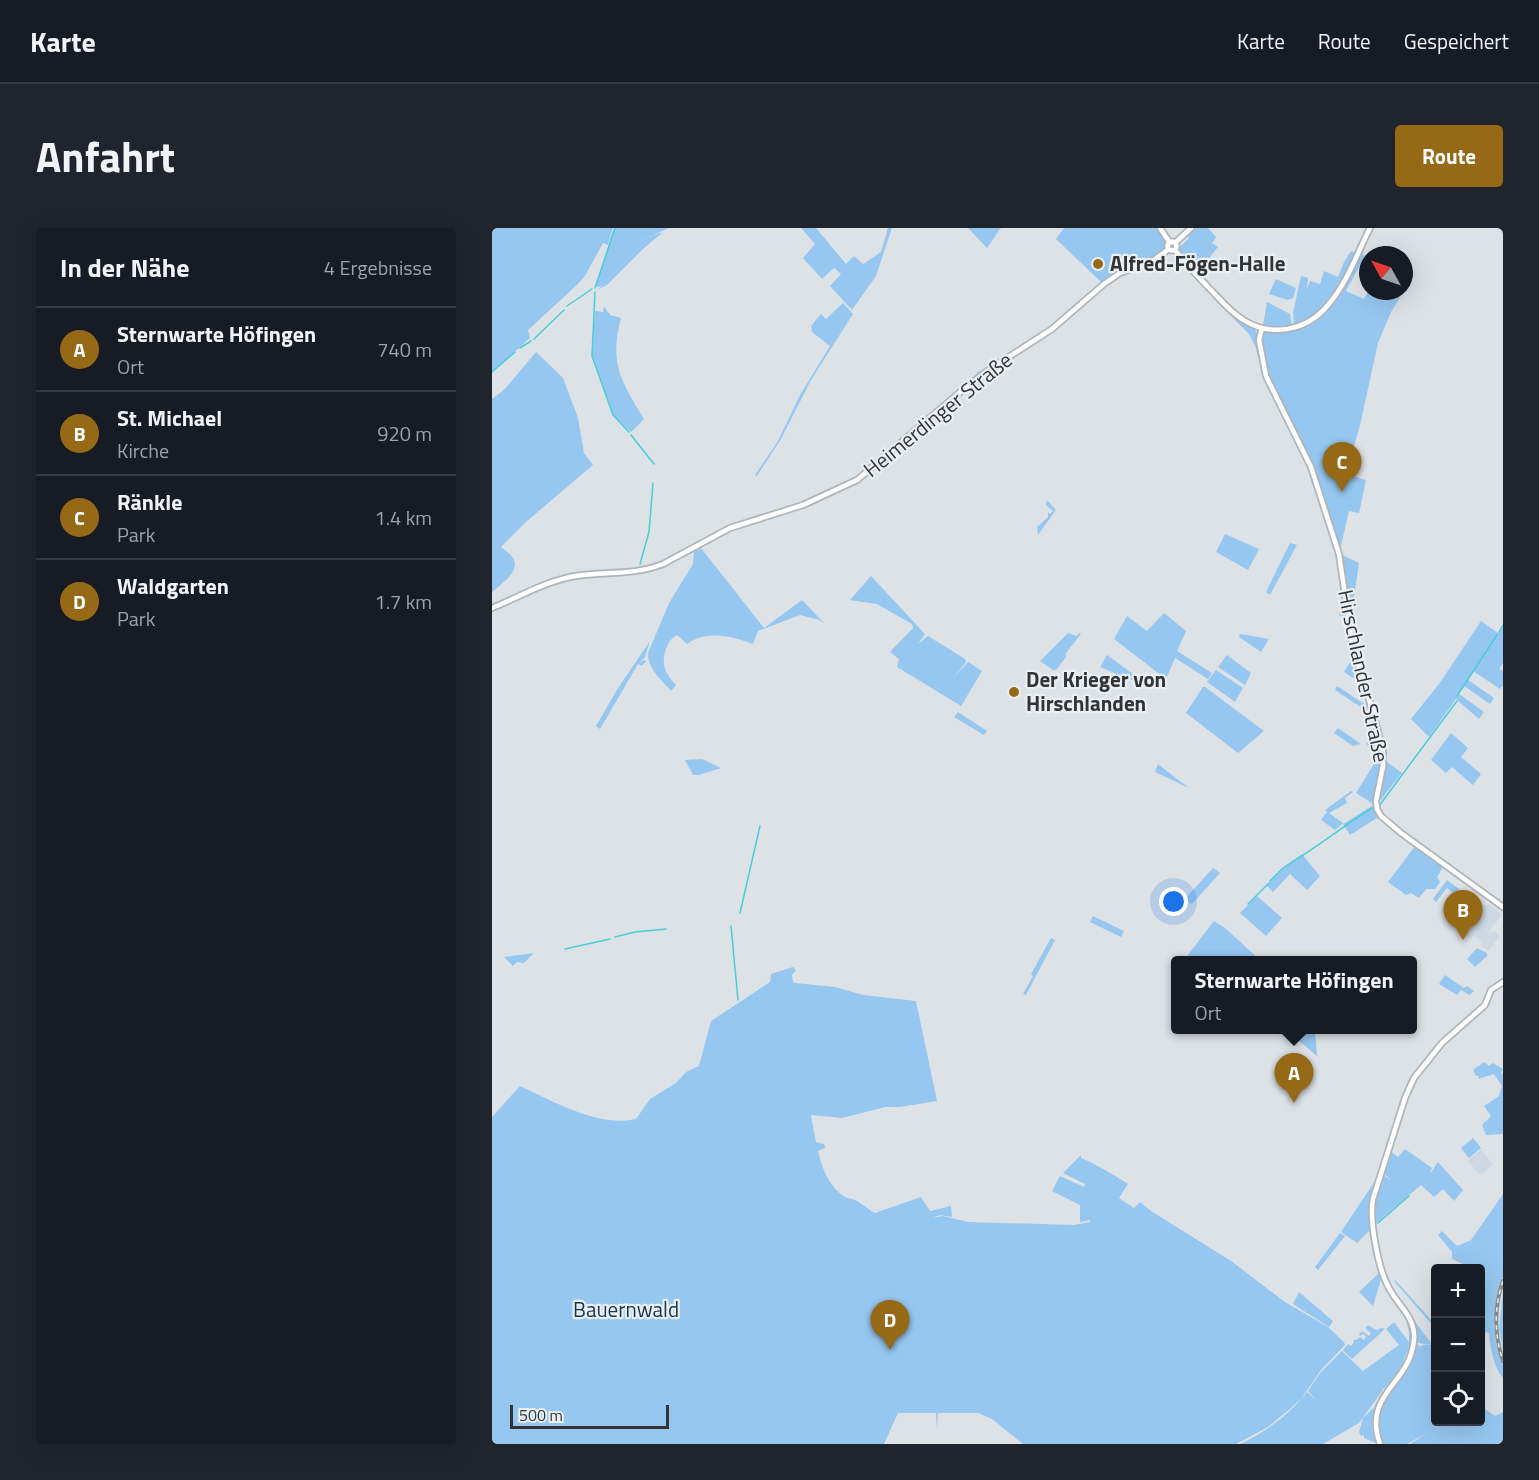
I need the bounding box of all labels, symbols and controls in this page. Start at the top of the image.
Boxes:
text: Karte [30,20,96,63]
text: Karte [1237,25,1285,57]
text: Route [1318,25,1371,57]
text: Gespeichert [1404,25,1509,57]
text: Anfahrt [36,124,175,188]
button: Route [1395,125,1503,187]
north arrow [1359,246,1413,300]
place label: Alfred-Fögen-Halle [1110,247,1286,279]
text: In der Nähe [60,248,189,287]
text: 4 Ergebnisse [324,252,432,283]
marker: Alfred-Fögen-Halle [1091,257,1105,271]
text: Sternwarte Höfingen [117,317,316,351]
text: A [73,334,86,365]
text: 740 m [377,334,432,365]
street label: Heimerdinger Straße [856,344,1019,484]
text: Ort [117,351,144,382]
text: St. Michael [117,401,222,435]
text: B [73,418,86,449]
text: 920 m [377,418,432,449]
text: Kirche [117,435,169,466]
pin: C [1322,442,1362,492]
text: Ränkle [117,485,182,519]
text: C [74,502,85,533]
text: 1.4 km [375,502,432,533]
text: Park [117,519,155,550]
text: Waldgarten [117,569,229,603]
text: D [73,586,86,617]
text: 1.7 km [375,586,432,617]
street label: Hirschlander Straße [1330,587,1398,765]
text: Park [117,603,155,634]
place label: Der Krieger von Hirschlanden [1026,663,1166,719]
marker: Der Krieger von Hirschlanden [1007,685,1021,699]
your location [1159,887,1188,916]
pin: B [1444,890,1482,940]
popup [1171,956,1417,1034]
text: Sternwarte Höfingen [1194,963,1394,997]
text: Ort [1194,997,1222,1028]
pin: A [1274,1054,1314,1103]
map controls [1431,1264,1485,1426]
button: + [1431,1264,1485,1318]
park label: Bauernwald [573,1293,679,1325]
pin: D [870,1300,910,1350]
button: − [1431,1318,1485,1372]
button: locate [1431,1372,1485,1426]
scale bar [510,1402,669,1430]
text: 500 m [519,1403,563,1427]

